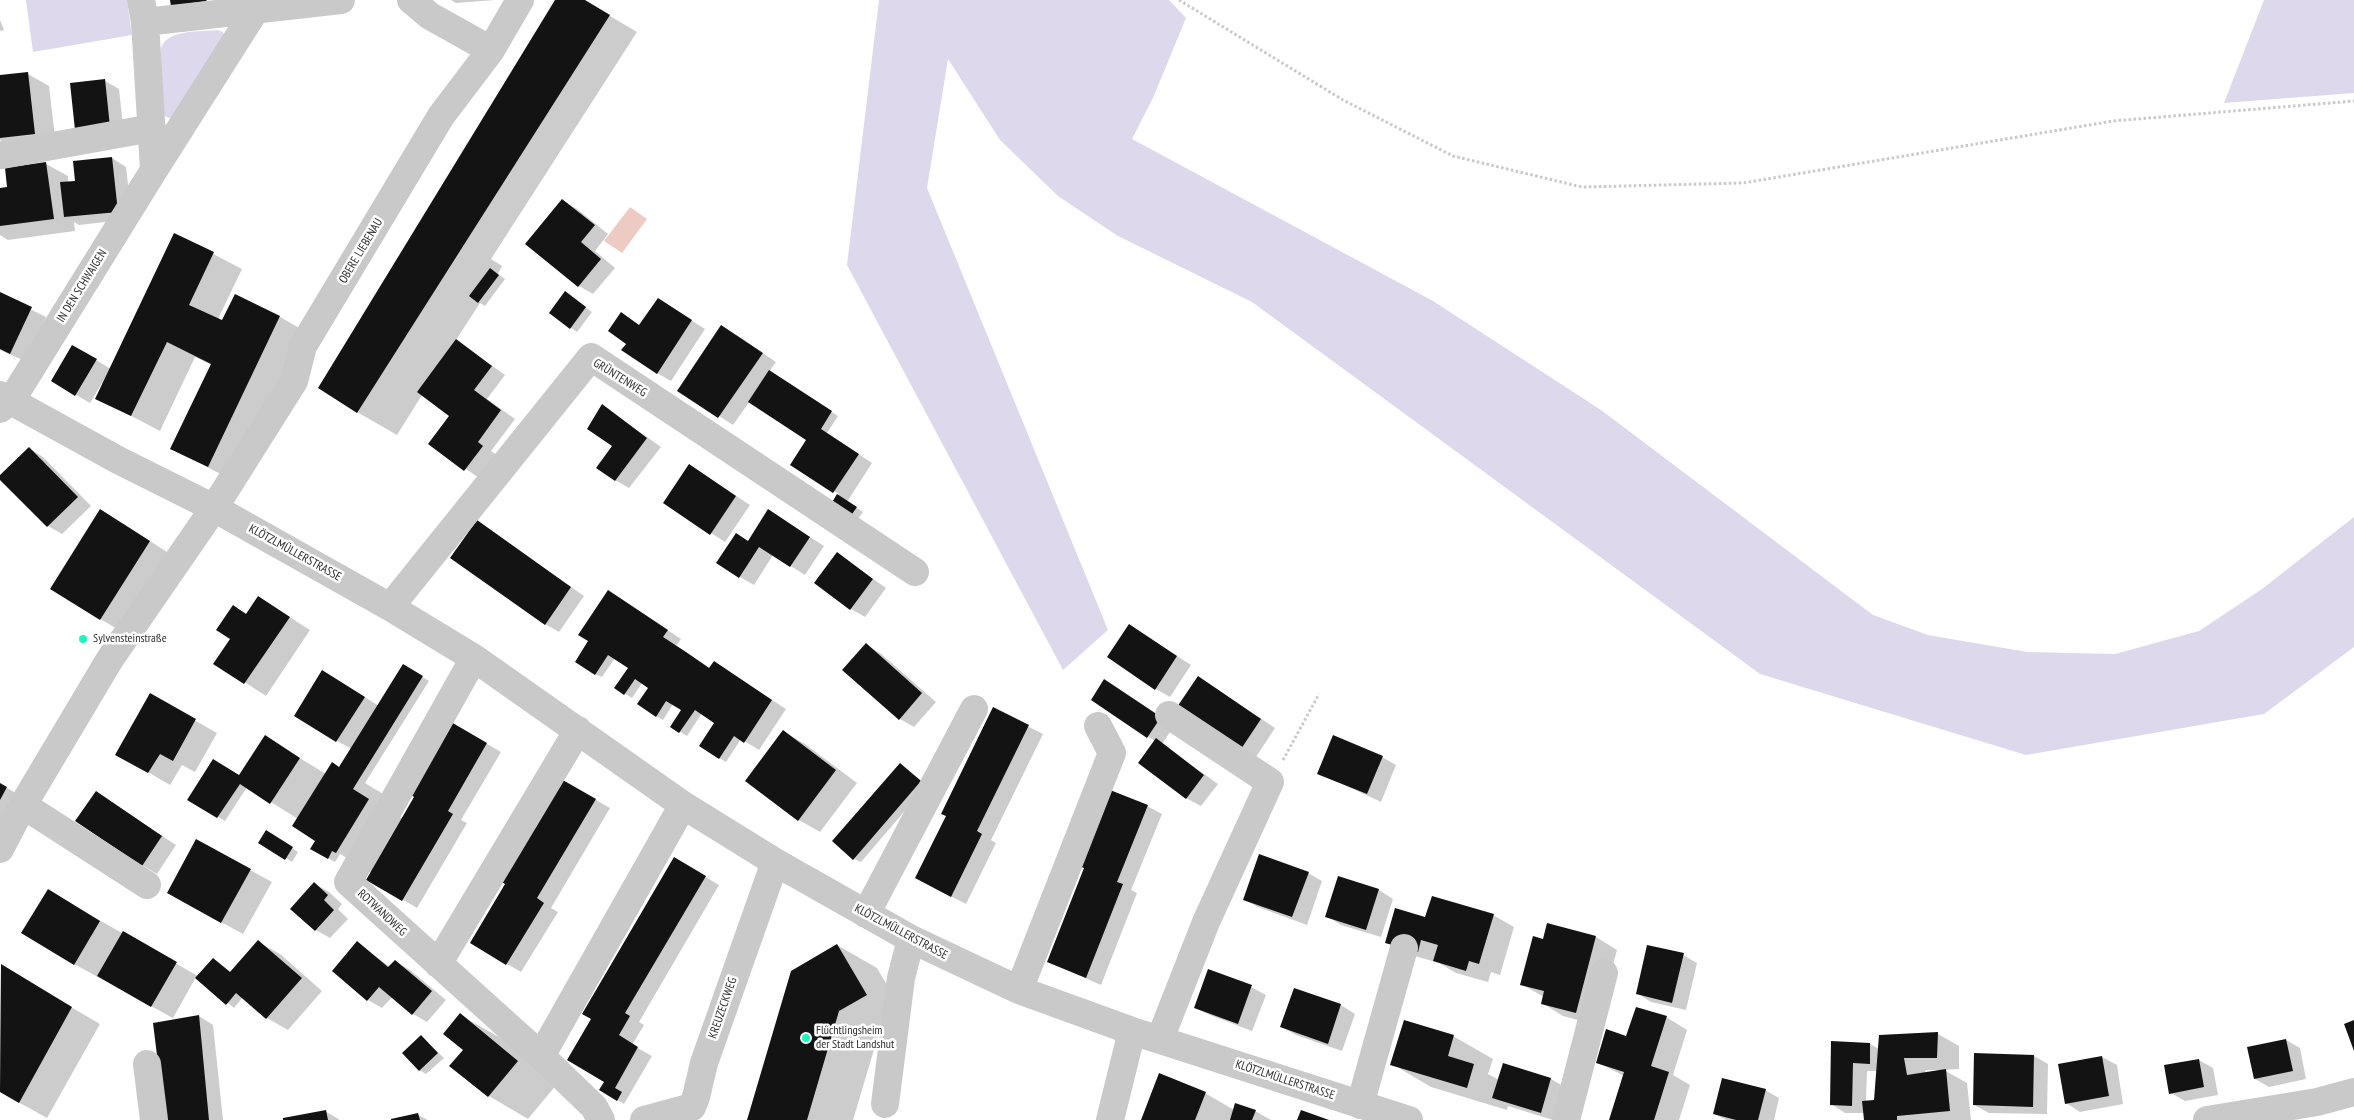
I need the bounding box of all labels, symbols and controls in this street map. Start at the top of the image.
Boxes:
street label: OBERE LIEBENAU [336,216,386,286]
street label: IN DEN SCHWAIGEN [54,247,110,325]
street label: GRÜNTENWEG [591,356,649,400]
street label: KLÖTZLMÜLLERSTRASSE [246,522,344,584]
place label: Sylvensteinstraße [93,632,167,646]
marker: Sylvensteinstraße [77,633,89,645]
street label: ROTWANDWEG [354,887,410,939]
street label: KLÖTZLMÜLLERSTRASSE [852,901,950,963]
street label: KREUZECKWEG [706,975,740,1041]
place label: Flüchtlingsheim der Stadt Landshut [816,1024,894,1052]
marker: Flüchtlingsheim der Stadt Landshut [800,1032,812,1044]
street label: KLÖTZLMÜLLERSTRASSE [1234,1057,1336,1103]

